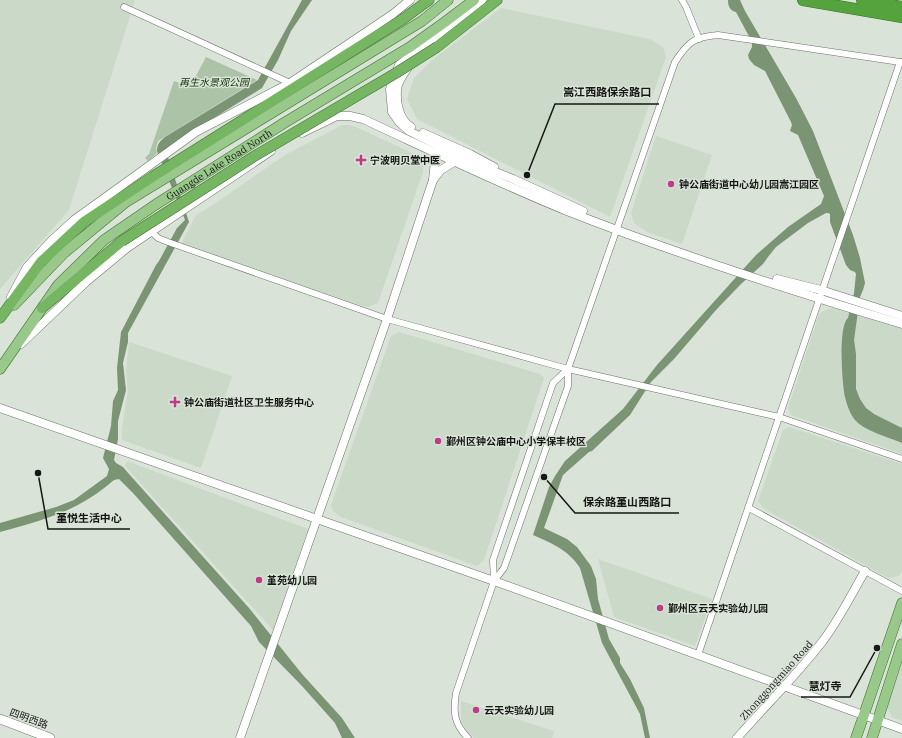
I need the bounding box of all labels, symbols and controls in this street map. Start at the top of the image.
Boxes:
park label: 再生水景观公园 [179,76,251,89]
callout: 嵩江西路保余路口 [555,81,659,104]
text: 嵩江西路保余路口 [563,85,651,99]
street label: Guangde Lake Road North [164,126,275,203]
marker: 宁波明贝堂中医 [355,154,367,166]
place label: 宁波明贝堂中医 [370,154,440,167]
place label: 钟公庙街道中心幼儿园嵩江园区 [679,178,819,191]
marker: 钟公庙街道中心幼儿园嵩江园区 [666,179,676,189]
marker: 钟公庙街道社区卫生服务中心 [169,396,181,408]
place label: 钟公庙街道社区卫生服务中心 [184,396,314,409]
place label: 鄞州区钟公庙中心小学保丰校区 [446,435,586,448]
marker: 鄞州区钟公庙中心小学保丰校区 [433,436,443,446]
callout: 保余路堇山西路口 [575,490,679,513]
text: 保余路堇山西路口 [583,495,671,509]
callout: 堇悦生活中心 [48,506,130,529]
text: 堇悦生活中心 [56,511,122,525]
place label: 堇苑幼儿园 [267,574,317,587]
marker: 堇苑幼儿园 [254,575,264,585]
place label: 鄞州区云天实验幼儿园 [668,602,768,615]
marker: 鄞州区云天实验幼儿园 [655,603,665,613]
street label: Zhonggongmiao Road [737,638,816,723]
callout: 慧灯寺 [801,674,850,697]
text: 慧灯寺 [809,679,842,693]
place label: 云天实验幼儿园 [484,704,554,717]
marker: 云天实验幼儿园 [471,705,481,715]
street label: 四明西路 [8,706,50,731]

